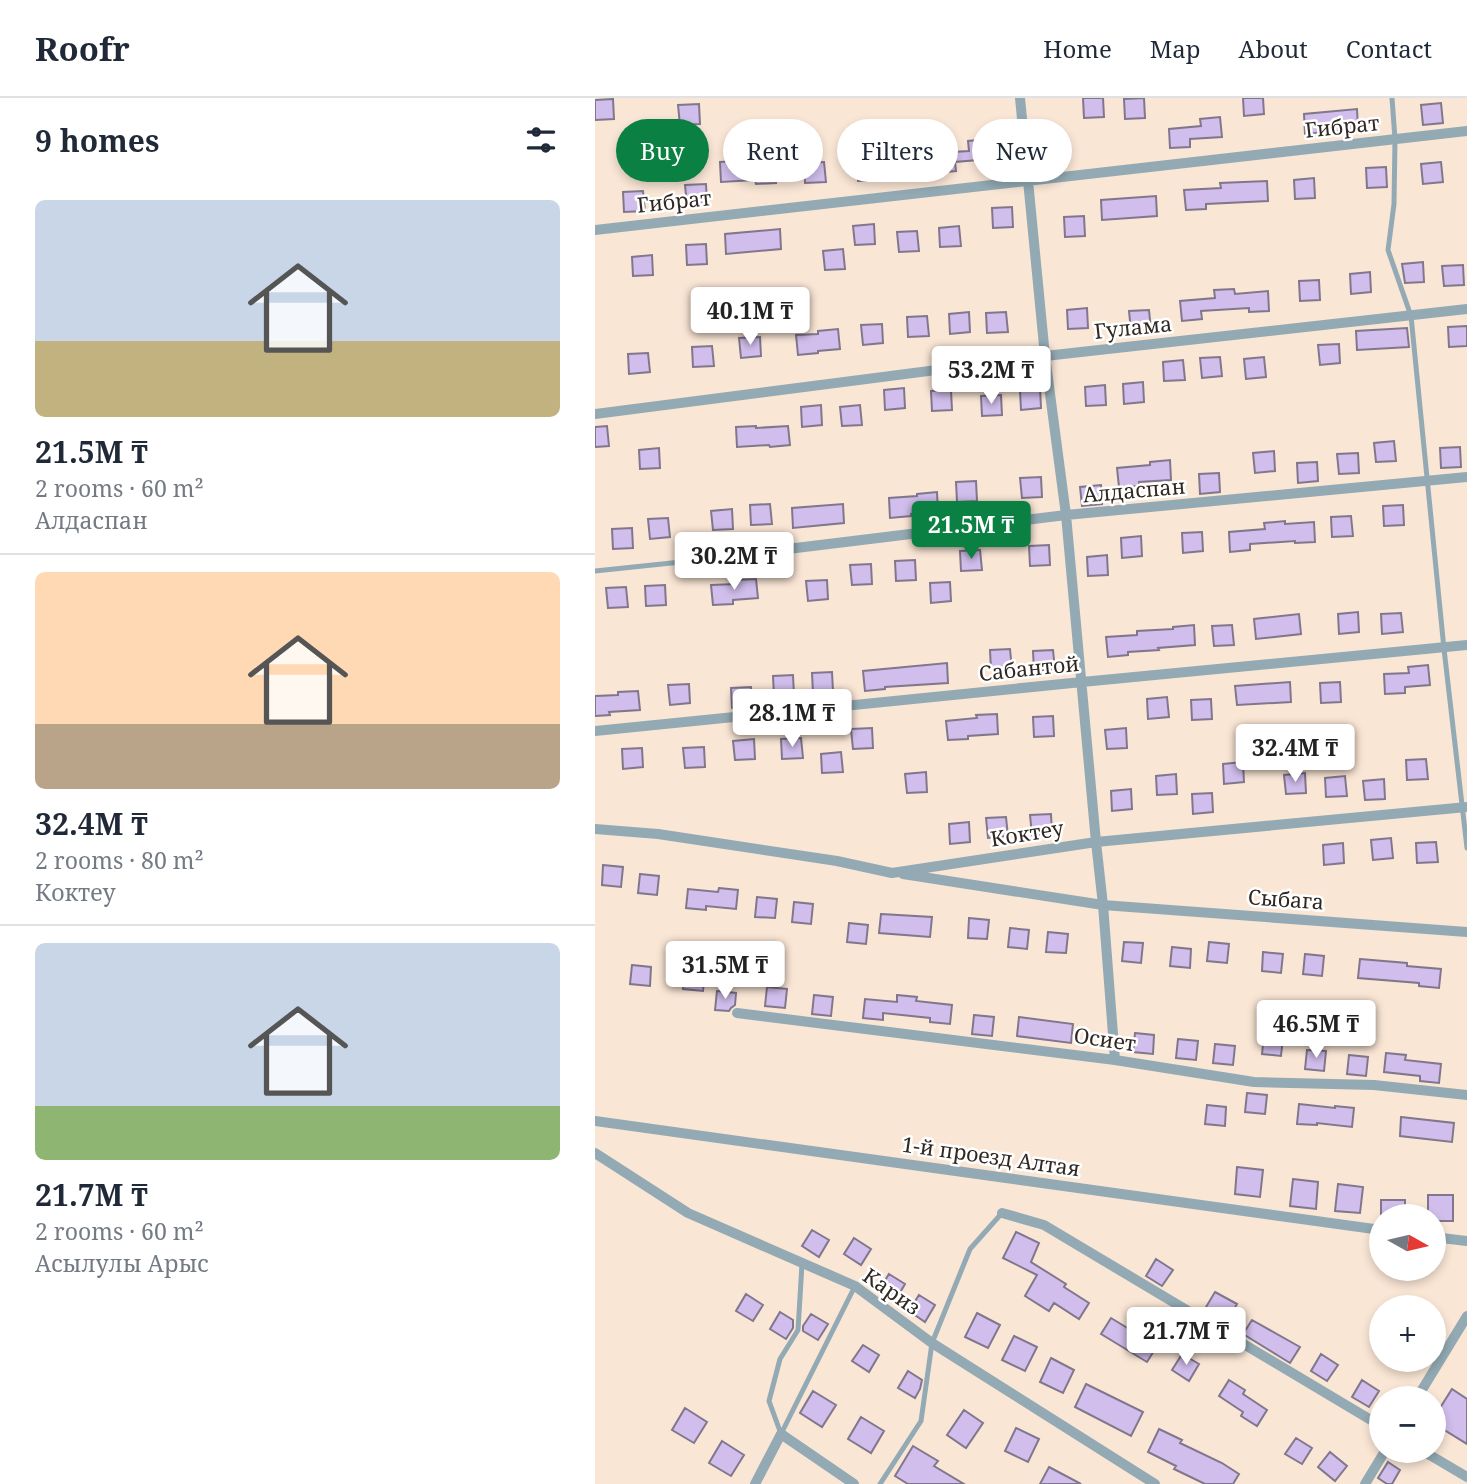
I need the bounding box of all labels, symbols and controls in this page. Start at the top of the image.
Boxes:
text: Roofr [35,26,130,71]
text: Home [1043,32,1112,65]
text: Map [1150,32,1201,65]
text: About [1239,32,1308,65]
text: Contact [1346,32,1432,65]
street label: Гибрат [1303,108,1381,144]
chip: Buy [616,119,709,182]
chip: Rent [723,119,823,182]
chip: Filters [837,119,958,182]
chip: New [972,119,1072,182]
text: 9 homes [35,120,159,161]
icon: filters [522,121,560,159]
street label: Гибрат [635,183,713,219]
icon: home [235,245,361,371]
pin: 40.1M ₸ [685,288,815,347]
text: 40.1M ₸ [707,294,793,326]
street label: Гулама [1093,309,1173,345]
pin: 53.2M ₸ [926,346,1056,406]
text: 53.2M ₸ [948,353,1034,385]
text: 21.5M ₸ [35,431,148,472]
text: 2 rooms · 60 m² [35,472,204,504]
street label: Алдаспан [1082,472,1186,508]
pin: 21.5M ₸ [906,502,1036,561]
text: Алдаспан [35,504,148,536]
text: 21.5M ₸ [928,508,1014,540]
pin: 30.2M ₸ [669,532,799,592]
text: 30.2M ₸ [691,539,777,571]
icon: home [235,617,361,743]
street label: Сабантой [978,649,1080,687]
pin: 28.1M ₸ [727,690,857,749]
text: 28.1M ₸ [749,696,835,728]
pin: 32.4M ₸ [1230,724,1360,784]
text: 32.4M ₸ [1252,731,1338,763]
text: 32.4M ₸ [35,803,148,844]
street label: Коктеу [988,813,1066,853]
text: 2 rooms · 80 m² [35,844,204,876]
text: Коктеу [35,876,116,908]
street label: Сыбага [1247,882,1325,916]
pin: 31.5M ₸ [660,942,790,1001]
text: 31.5M ₸ [682,948,768,980]
icon: home [235,988,361,1114]
pin: 46.5M ₸ [1251,1000,1381,1060]
text: 46.5M ₸ [1273,1007,1359,1039]
street label: Осиет [1072,1021,1138,1057]
street label: 1-й проезд Алтая [900,1130,1082,1182]
text: 21.7M ₸ [35,1174,148,1215]
north arrow [1369,1204,1445,1281]
map controls [1369,1204,1446,1463]
text: 2 rooms · 60 m² [35,1215,204,1247]
text: Асылулы Арыс [35,1247,209,1279]
street label: Кариз [858,1261,926,1321]
button: + [1369,1295,1446,1372]
pin: 21.7M ₸ [1121,1308,1251,1367]
text: 21.7M ₸ [1143,1314,1229,1346]
button: − [1369,1386,1446,1463]

